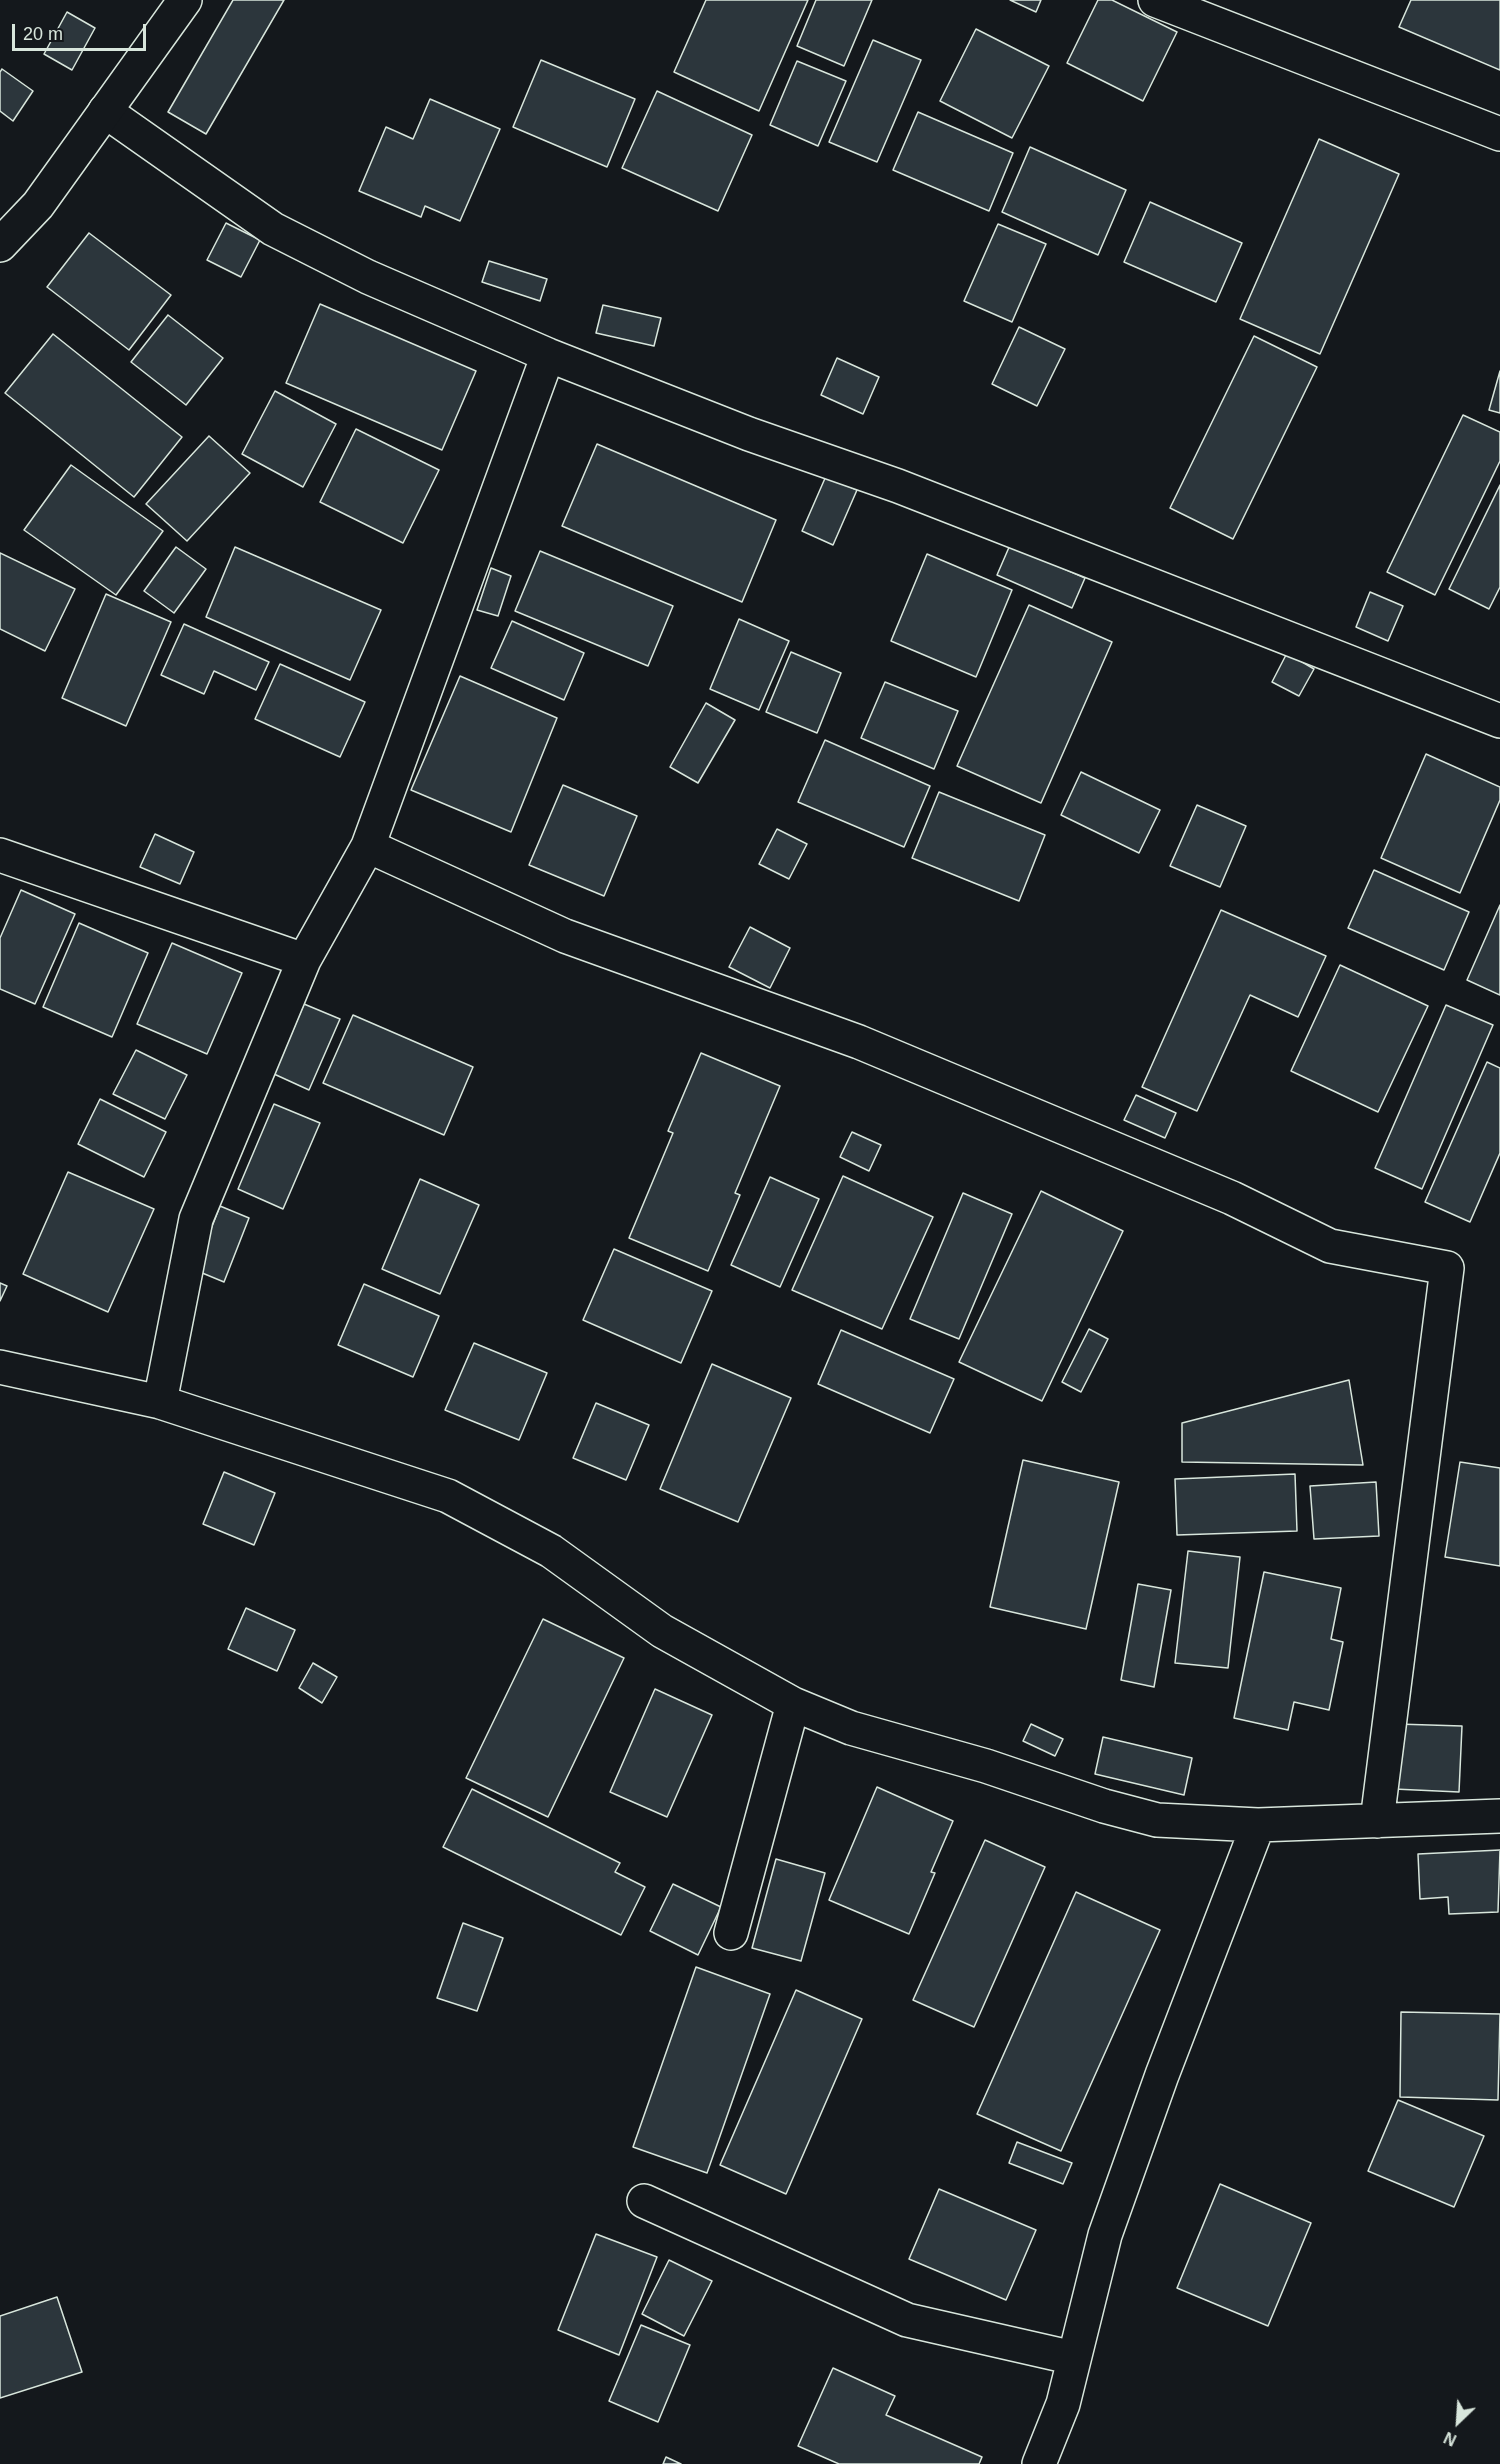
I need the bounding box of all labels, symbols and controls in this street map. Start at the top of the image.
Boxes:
scale bar [15,12,148,50]
text: 20 m [23,24,63,44]
north arrow [1428,2392,1488,2452]
text: N [1441,2429,1459,2449]

